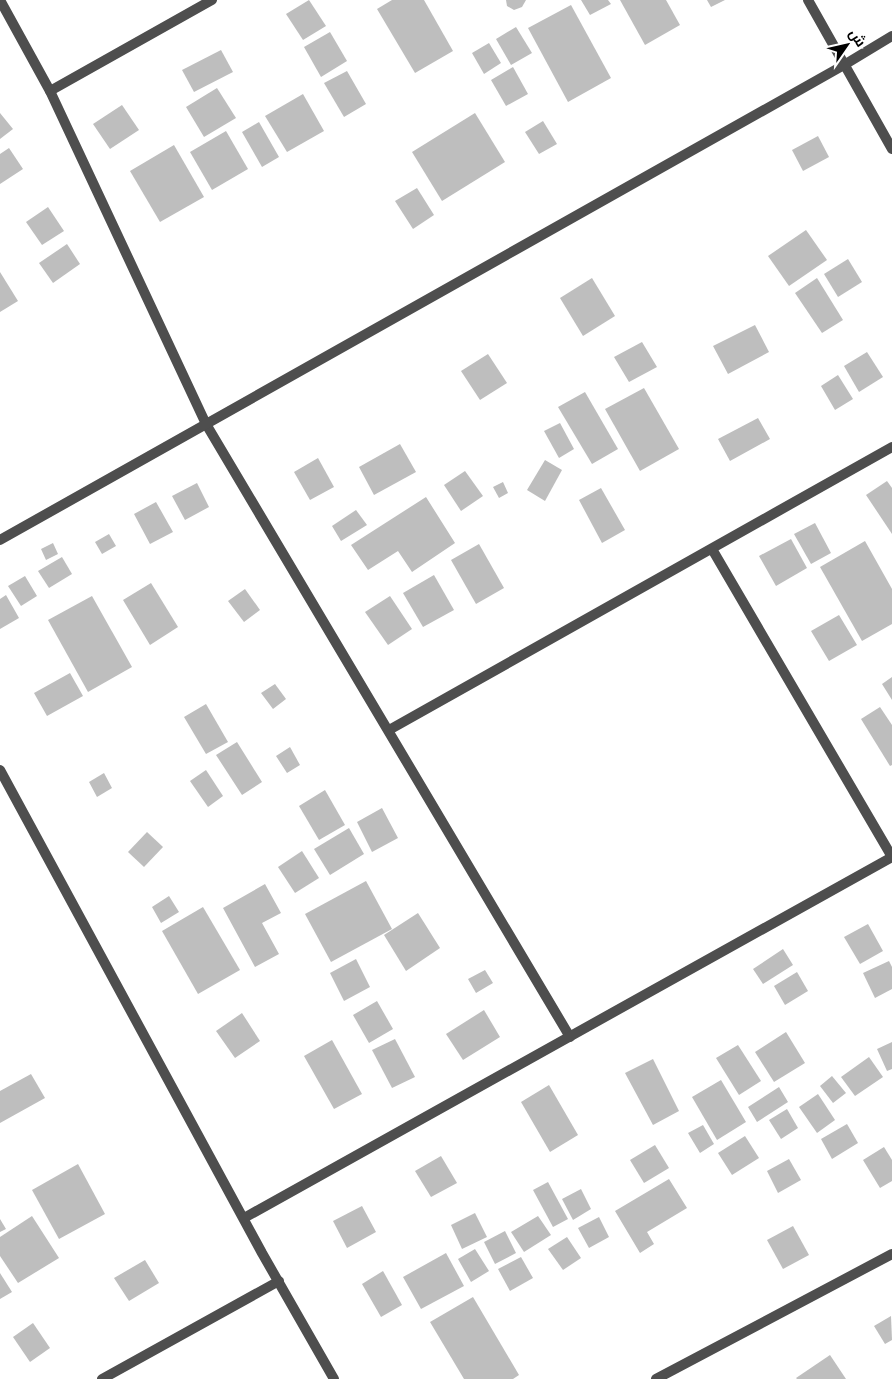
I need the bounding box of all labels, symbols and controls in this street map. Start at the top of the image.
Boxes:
north arrow [822,20,872,70]
text: ش [845,25,870,50]

